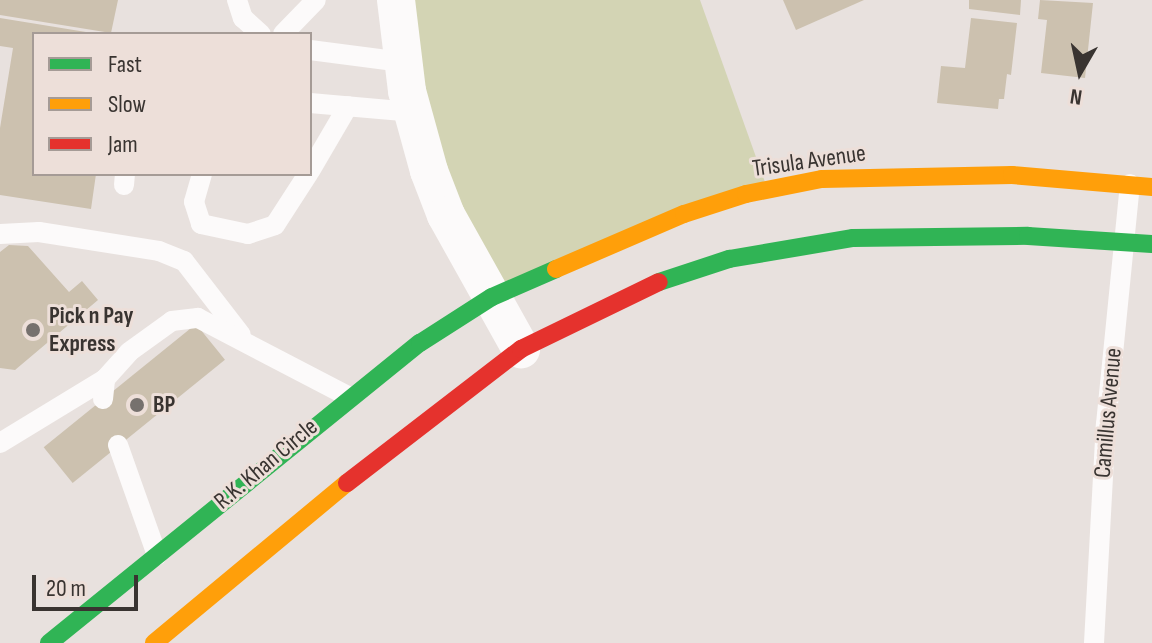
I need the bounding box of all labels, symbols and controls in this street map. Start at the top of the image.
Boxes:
legend [32,32,312,176]
north arrow [1040,32,1120,112]
text: Fast [108,50,142,79]
text: N [1068,82,1084,110]
text: Slow [108,90,146,119]
text: Jam [108,130,138,159]
street label: Trisula Avenue [750,139,868,183]
place label: Pick n Pay Express [49,302,133,358]
marker: Pick n Pay Express [24,321,42,339]
street label: Camillus Avenue [1088,347,1128,479]
place label: BP [153,391,175,419]
marker: BP [128,396,146,414]
street label: R.K. Khan Circle [208,412,324,516]
scale bar [36,559,142,609]
text: 20 m [46,574,86,603]

